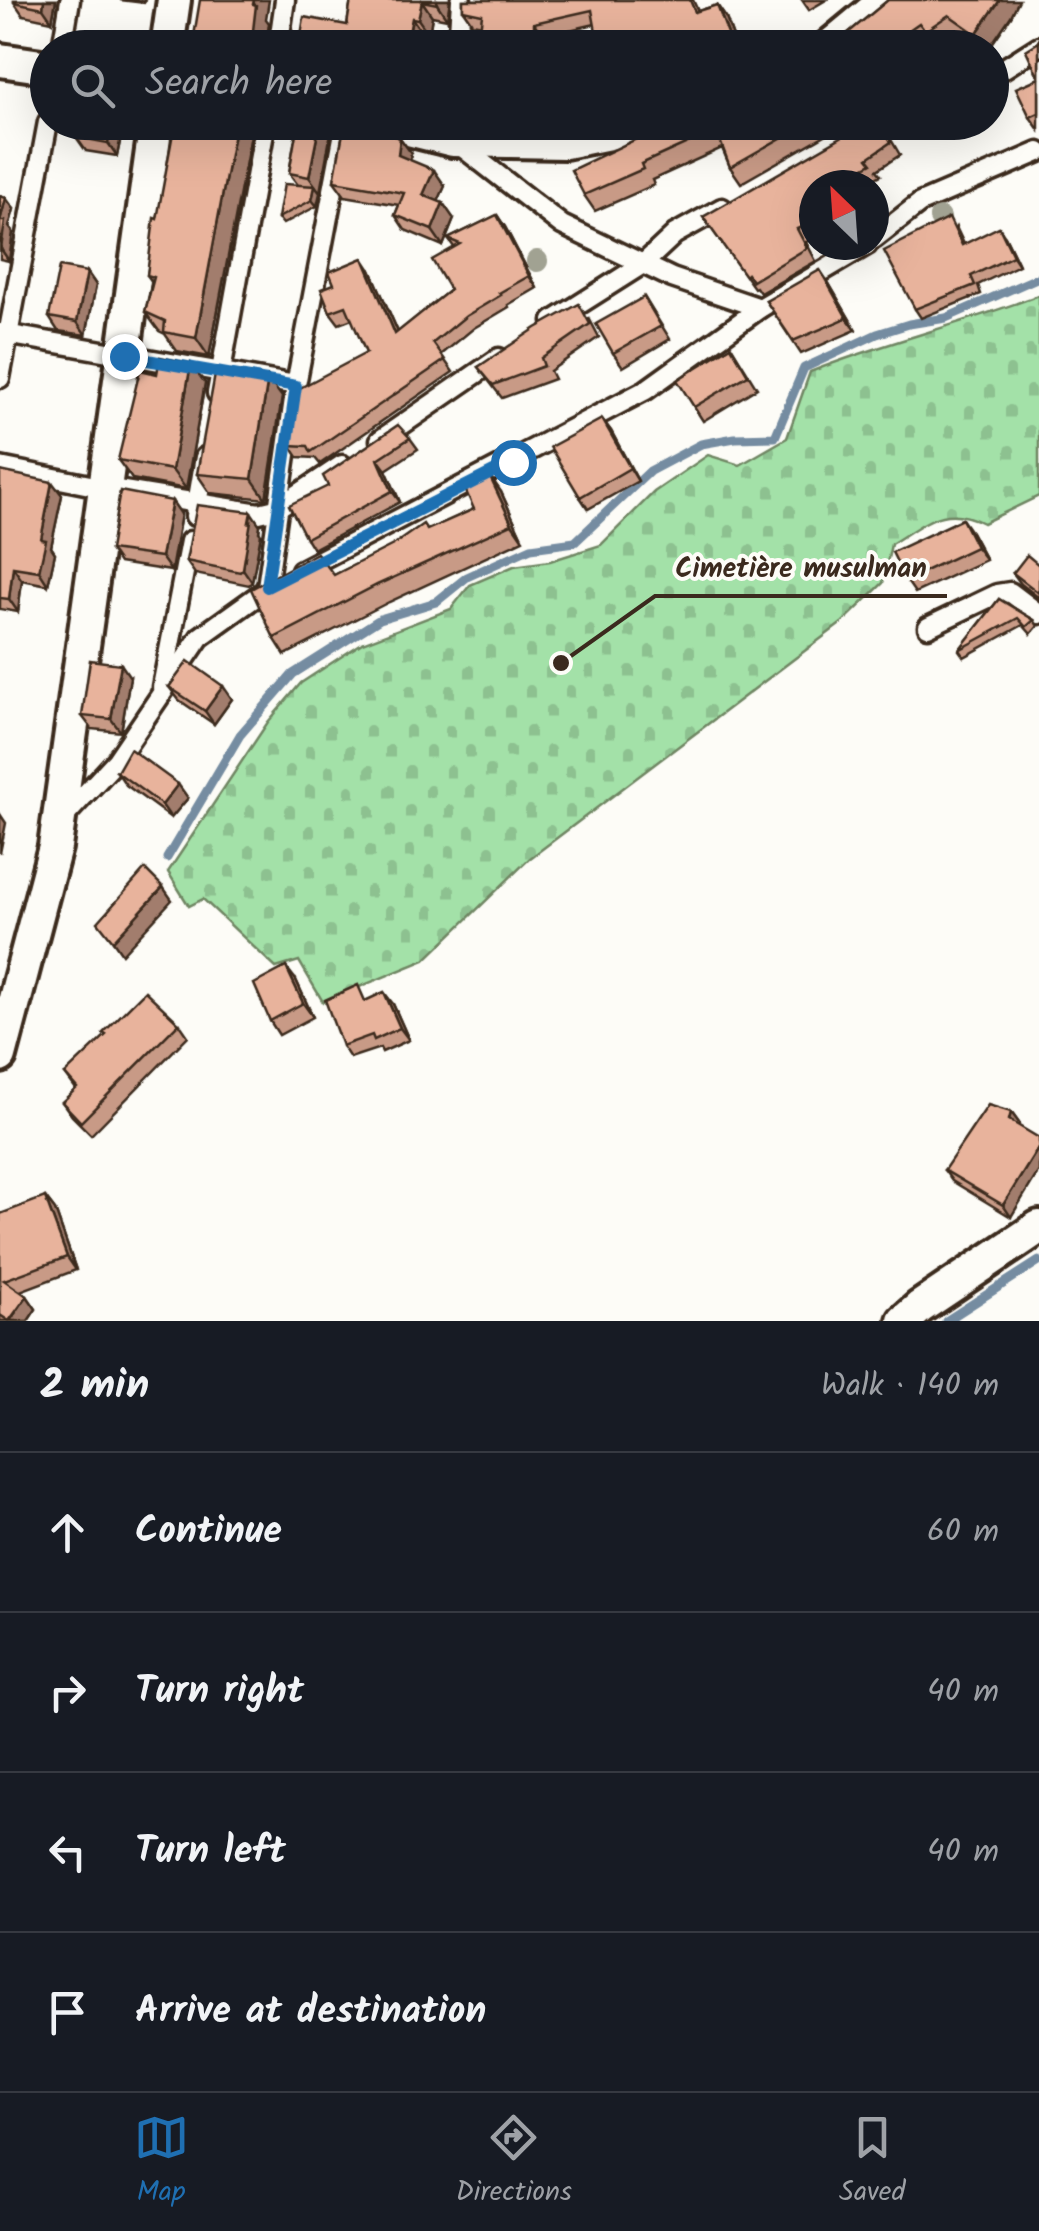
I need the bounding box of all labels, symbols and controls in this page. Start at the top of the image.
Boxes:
search box [30,30,1009,140]
text: Search here [145,55,332,115]
icon: search [65,58,120,113]
north arrow [799,170,889,260]
route end [102,334,148,380]
route start [491,440,537,486]
callout: Cimetière musulman [655,538,947,596]
text: Cimetière musulman [675,547,927,592]
text: 2 min [40,1353,149,1420]
text: Walk · 140 m [821,1361,999,1412]
text: Continue [135,1502,282,1562]
icon: ahead [40,1505,95,1560]
text: 60 m [927,1507,999,1558]
text: Turn right [135,1662,304,1722]
icon: right [40,1665,95,1720]
text: 40 m [927,1667,999,1718]
text: Turn left [135,1822,286,1882]
icon: left [40,1825,95,1880]
text: 40 m [927,1827,999,1878]
text: Arrive at destination [135,1982,486,2042]
icon: arrive [40,1985,95,2040]
tab: Map [134,2110,189,2215]
tab: Directions [456,2110,572,2215]
tab: Saved [839,2110,905,2215]

